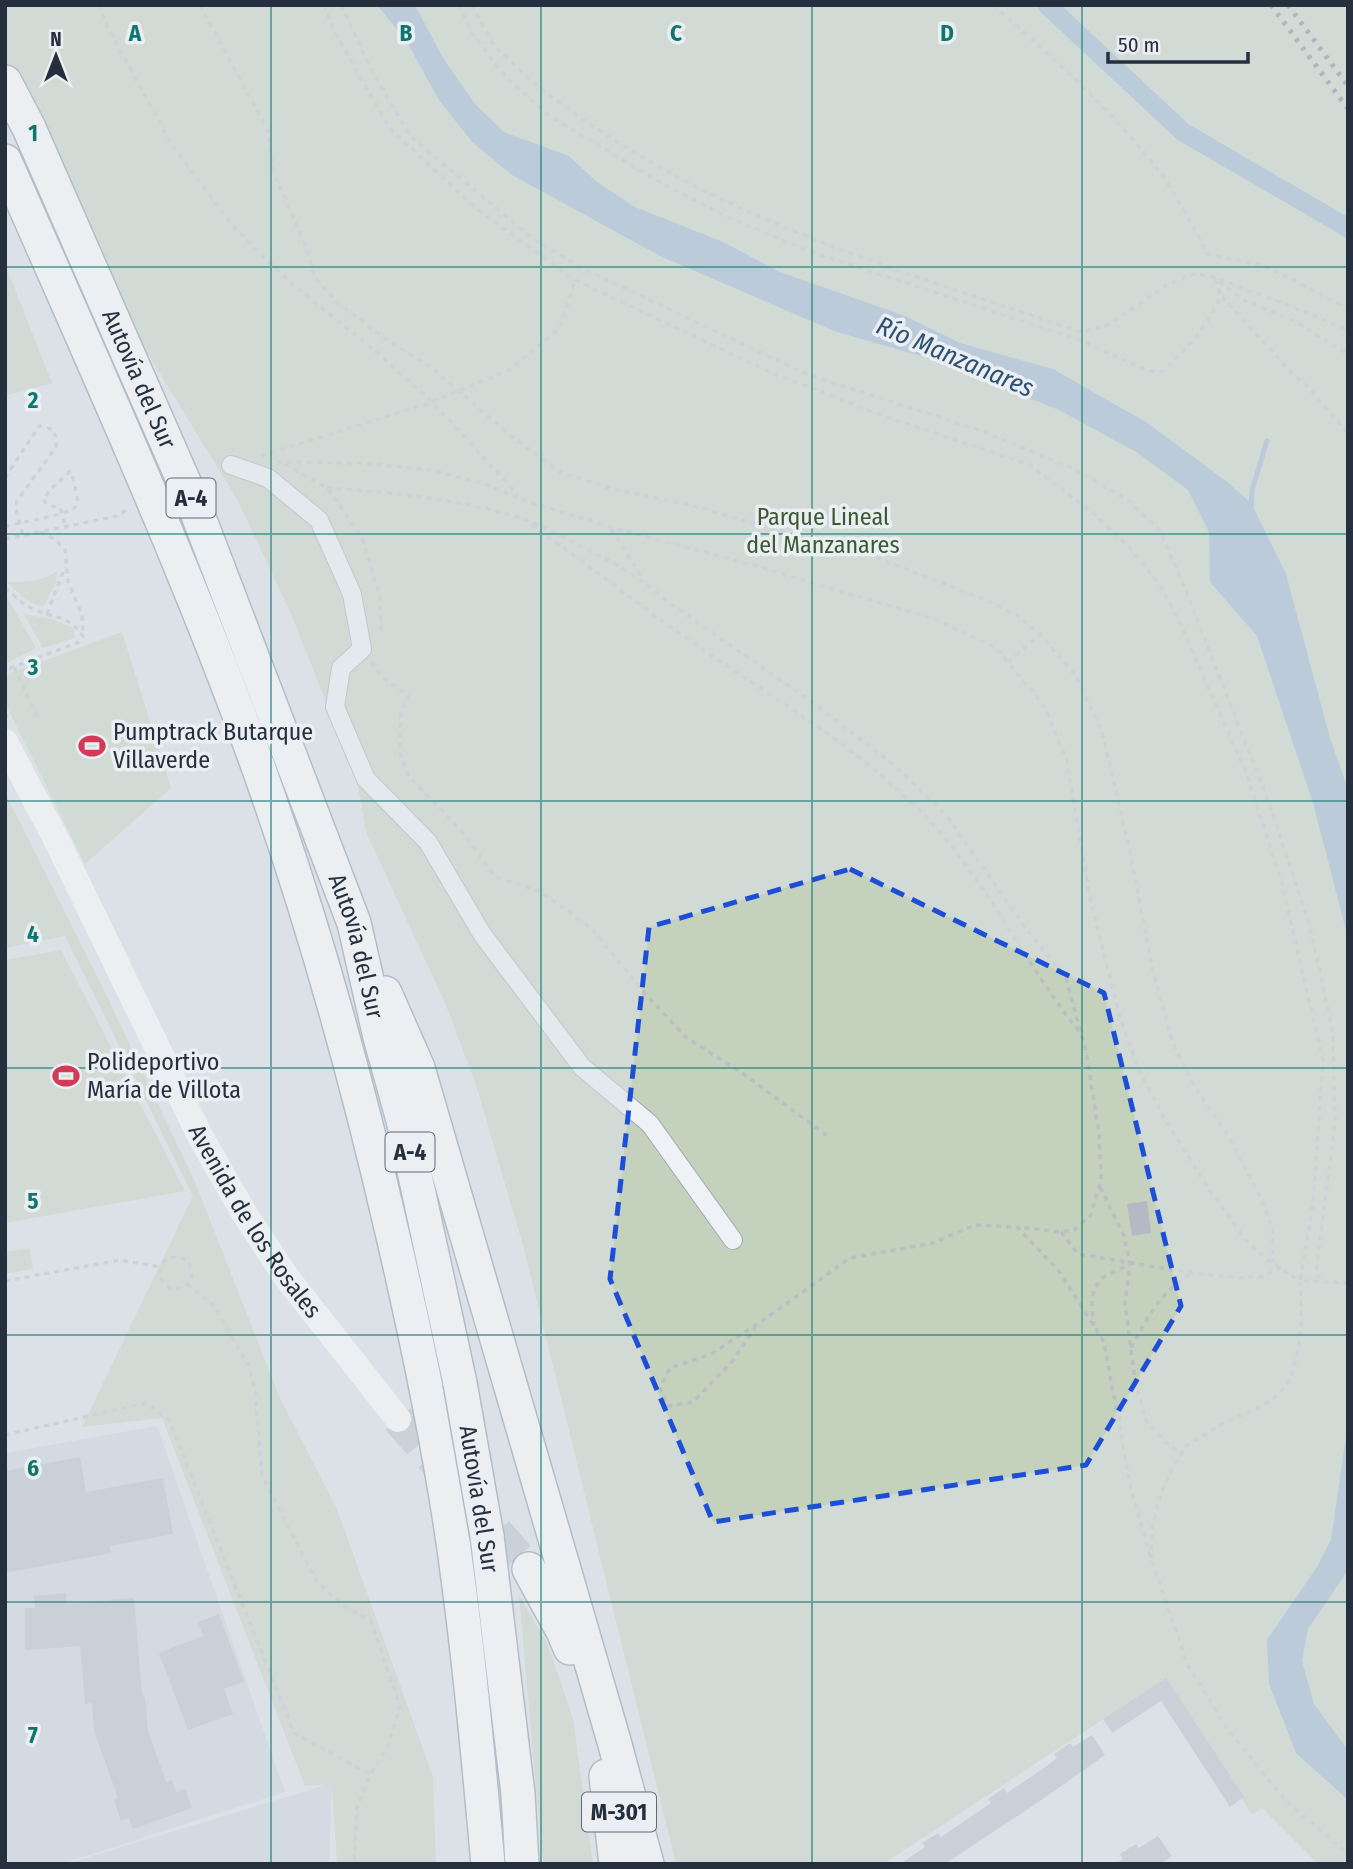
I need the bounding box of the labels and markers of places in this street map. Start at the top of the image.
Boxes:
place label: Pumptrack Butarque Villaverde [113,718,313,774]
sports icon: Pumptrack Butarque Villaverde [77,731,107,761]
place label: Polideportivo María de Villota [87,1048,241,1104]
sports icon: Polideportivo María de Villota [51,1061,81,1091]

